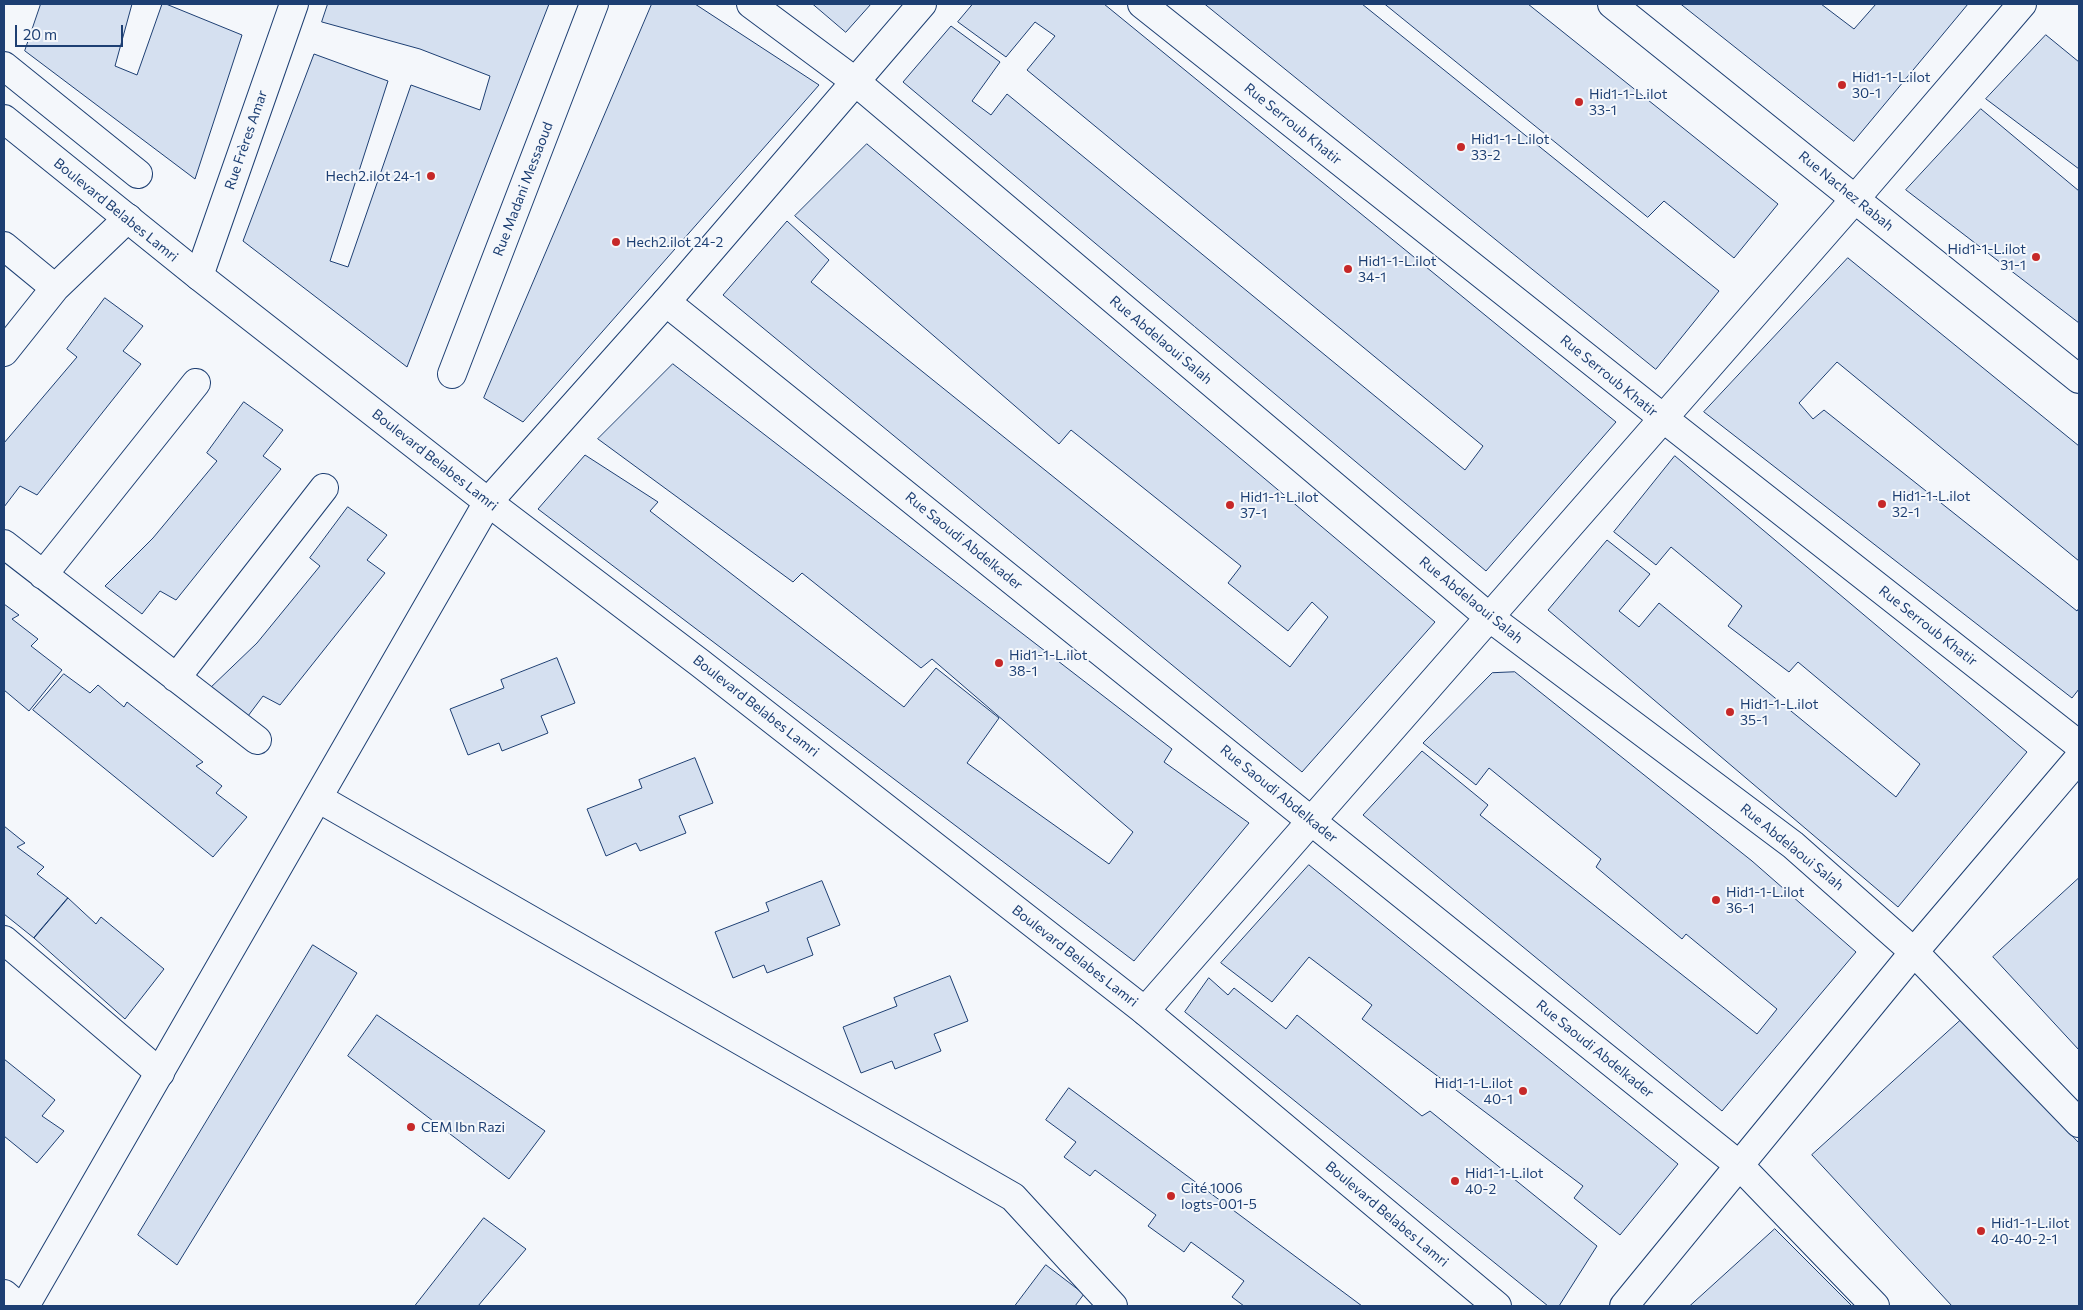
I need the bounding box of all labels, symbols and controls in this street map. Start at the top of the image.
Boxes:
scale bar [18,15,125,47]
text: 20 m [23,25,57,43]
place label: Hid1-1-L.ilot 30-1 [1852,69,1930,102]
marker: Hid1-1-L.ilot 30-1 [1836,79,1848,91]
street label: Rue Serroub Khatir [1241,80,1345,168]
place label: Hid1-1-L.ilot 33-1 [1589,86,1667,118]
street label: Rue Frères Amar [221,88,271,192]
marker: Hid1-1-L.ilot 33-1 [1573,96,1585,108]
street label: Rue Madani Messaoud [490,119,556,259]
place label: Hid1-1-L.ilot 33-2 [1471,131,1549,164]
marker: Hid1-1-L.ilot 33-2 [1455,141,1467,153]
street label: Rue Nachez Rabah [1795,148,1897,234]
street label: Boulevard Belabes Lamri [50,155,182,265]
place label: Hech2.ilot 24-1 [325,168,421,184]
marker: Hech2.ilot 24-1 [425,170,437,182]
place label: Hech2.ilot 24-2 [626,234,723,250]
marker: Hech2.ilot 24-2 [610,236,622,248]
place label: Hid1-1-L.ilot 31-1 [1948,241,2026,274]
marker: Hid1-1-L.ilot 31-1 [2030,251,2042,263]
place label: Hid1-1-L.ilot 34-1 [1358,253,1436,286]
marker: Hid1-1-L.ilot 34-1 [1342,263,1354,275]
street label: Rue Abdelaoui Salah [1106,292,1216,388]
street label: Rue Serroub Khatir [1557,332,1661,420]
street label: Boulevard Belabes Lamri [369,406,501,514]
street label: Rue Saoudi Abdelkader [902,488,1026,594]
place label: Hid1-1-L.ilot 32-1 [1892,488,1970,520]
place label: Hid1-1-L.ilot 37-1 [1240,489,1318,522]
marker: Hid1-1-L.ilot 32-1 [1876,498,1888,510]
marker: Hid1-1-L.ilot 37-1 [1224,499,1236,511]
street label: Rue Abdelaoui Salah [1416,553,1526,647]
street label: Rue Serroub Khatir [1875,582,1981,670]
place label: Hid1-1-L.ilot 38-1 [1009,647,1087,680]
street label: Boulevard Belabes Lamri [690,652,822,760]
marker: Hid1-1-L.ilot 38-1 [993,657,1005,669]
place label: Hid1-1-L.ilot 35-1 [1740,696,1818,729]
marker: Hid1-1-L.ilot 35-1 [1724,706,1736,718]
street label: Rue Saoudi Abdelkader [1217,741,1341,847]
street label: Rue Abdelaoui Salah [1737,800,1847,894]
place label: Hid1-1-L.ilot 36-1 [1726,884,1804,916]
marker: Hid1-1-L.ilot 36-1 [1710,894,1722,906]
street label: Boulevard Belabes Lamri [1009,902,1141,1010]
street label: Rue Saoudi Abdelkader [1533,996,1657,1102]
place label: Hid1-1-L.ilot 40-1 [1435,1075,1513,1108]
marker: Hid1-1-L.ilot 40-1 [1517,1085,1529,1097]
place label: CEM Ibn Razi [421,1119,505,1135]
marker: CEM Ibn Razi [405,1121,417,1133]
street label: Boulevard Belabes Lamri [1322,1158,1452,1270]
place label: Hid1-1-L.ilot 40-2 [1465,1165,1543,1198]
marker: Hid1-1-L.ilot 40-2 [1449,1175,1461,1187]
place label: Cité 1006 logts-001-5 [1181,1180,1257,1212]
marker: Cité 1006 logts-001-5 [1165,1190,1177,1202]
place label: Hid1-1-L.ilot 40-40-2-1 [1991,1215,2069,1248]
marker: Hid1-1-L.ilot 40-40-2-1 [1975,1225,1987,1237]

